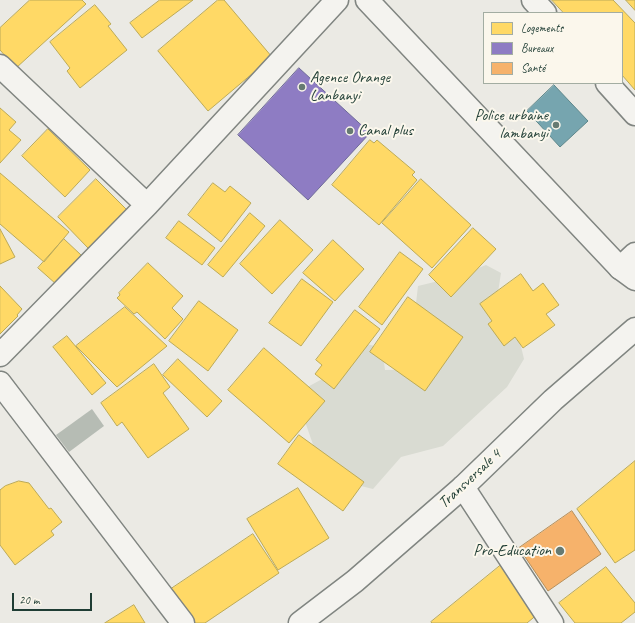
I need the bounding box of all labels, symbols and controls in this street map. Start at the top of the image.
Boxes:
legend [483,12,623,84]
text: Logements [521,20,563,36]
text: Bureaux [521,40,553,56]
text: Santé [521,60,545,76]
place label: Agence Orange Lanbanyi [310,68,390,106]
marker: Agence Orange Lanbanyi [297,82,307,92]
place label: Police urbaine lambanyi [475,106,548,144]
marker: Police urbaine lambanyi [551,120,561,130]
place label: Canal plus [358,121,413,141]
marker: Canal plus [345,126,355,136]
street label: Transversale 4 [435,445,505,513]
place label: Pro-Education [473,541,551,561]
marker: Pro-Education [554,545,566,557]
scale bar [14,585,94,611]
text: 20 m [19,592,39,608]

